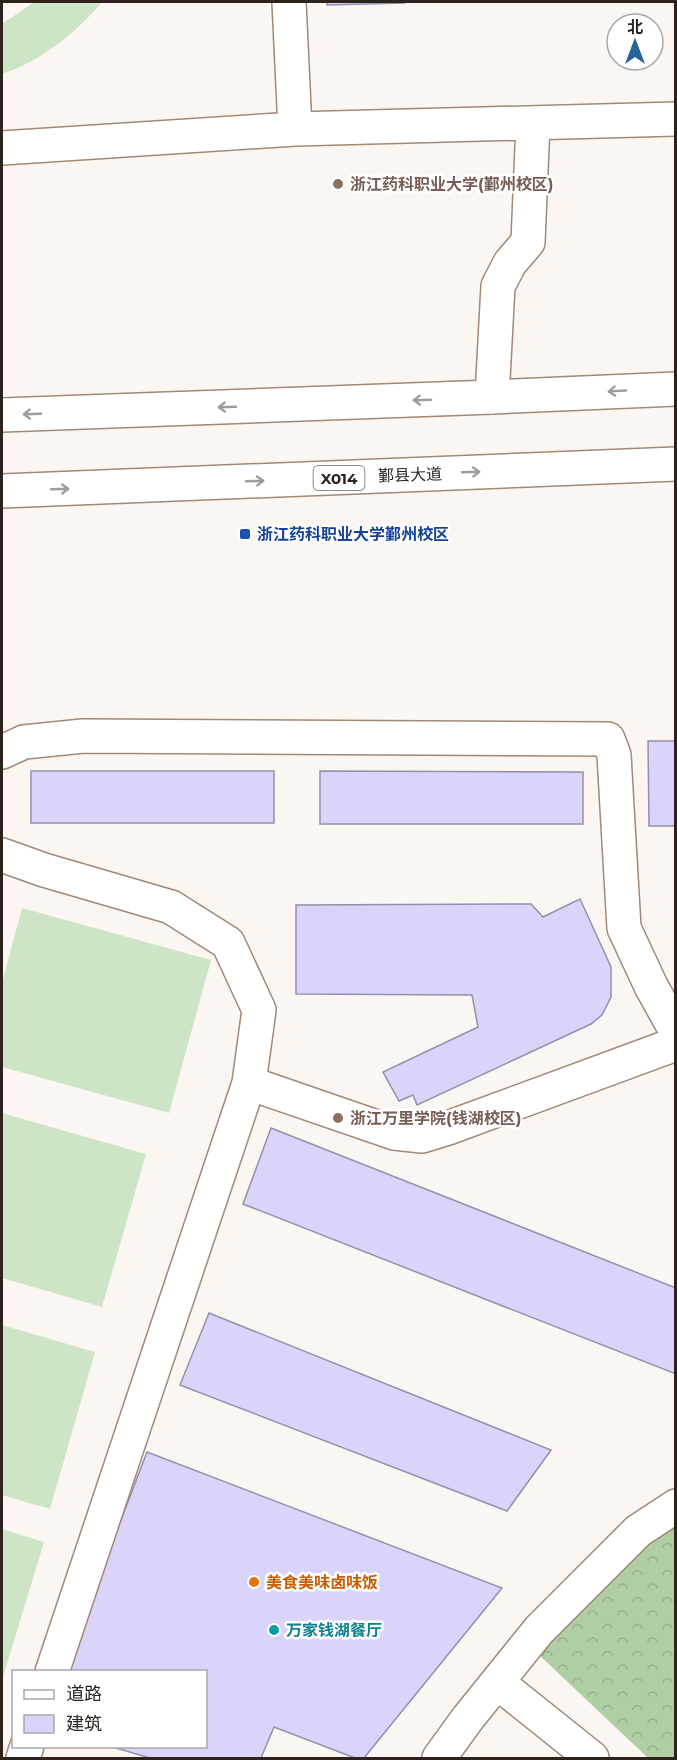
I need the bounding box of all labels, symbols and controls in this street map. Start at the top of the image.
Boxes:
north arrow [605,12,665,72]
text: 北 [627,18,643,37]
place label: 浙江药科职业大学(鄞州校区) [350,175,553,194]
marker: 浙江药科职业大学(鄞州校区) [331,177,345,191]
one-way arrow [608,386,628,397]
one-way arrow [413,394,433,405]
one-way arrow [218,401,238,412]
one-way arrow [23,408,43,419]
street label: 鄞县大道 [378,464,442,486]
road number: X014 [314,466,364,490]
one-way arrow [460,467,480,478]
one-way arrow [244,475,264,487]
one-way arrow [49,483,69,494]
place label: 浙江药科职业大学鄞州校区 [257,525,449,544]
marker: 浙江药科职业大学鄞州校区 [238,527,252,541]
place label: 浙江万里学院(钱湖校区) [350,1109,521,1128]
marker: 浙江万里学院(钱湖校区) [331,1111,345,1125]
place label: 美食美味卤味饭 [266,1573,378,1592]
marker: 美食美味卤味饭 [247,1575,261,1589]
place label: 万家钱湖餐厅 [286,1621,382,1640]
marker: 万家钱湖餐厅 [267,1623,281,1637]
legend [12,1670,207,1748]
text: 道路 [66,1683,102,1705]
text: 建筑 [66,1713,102,1735]

